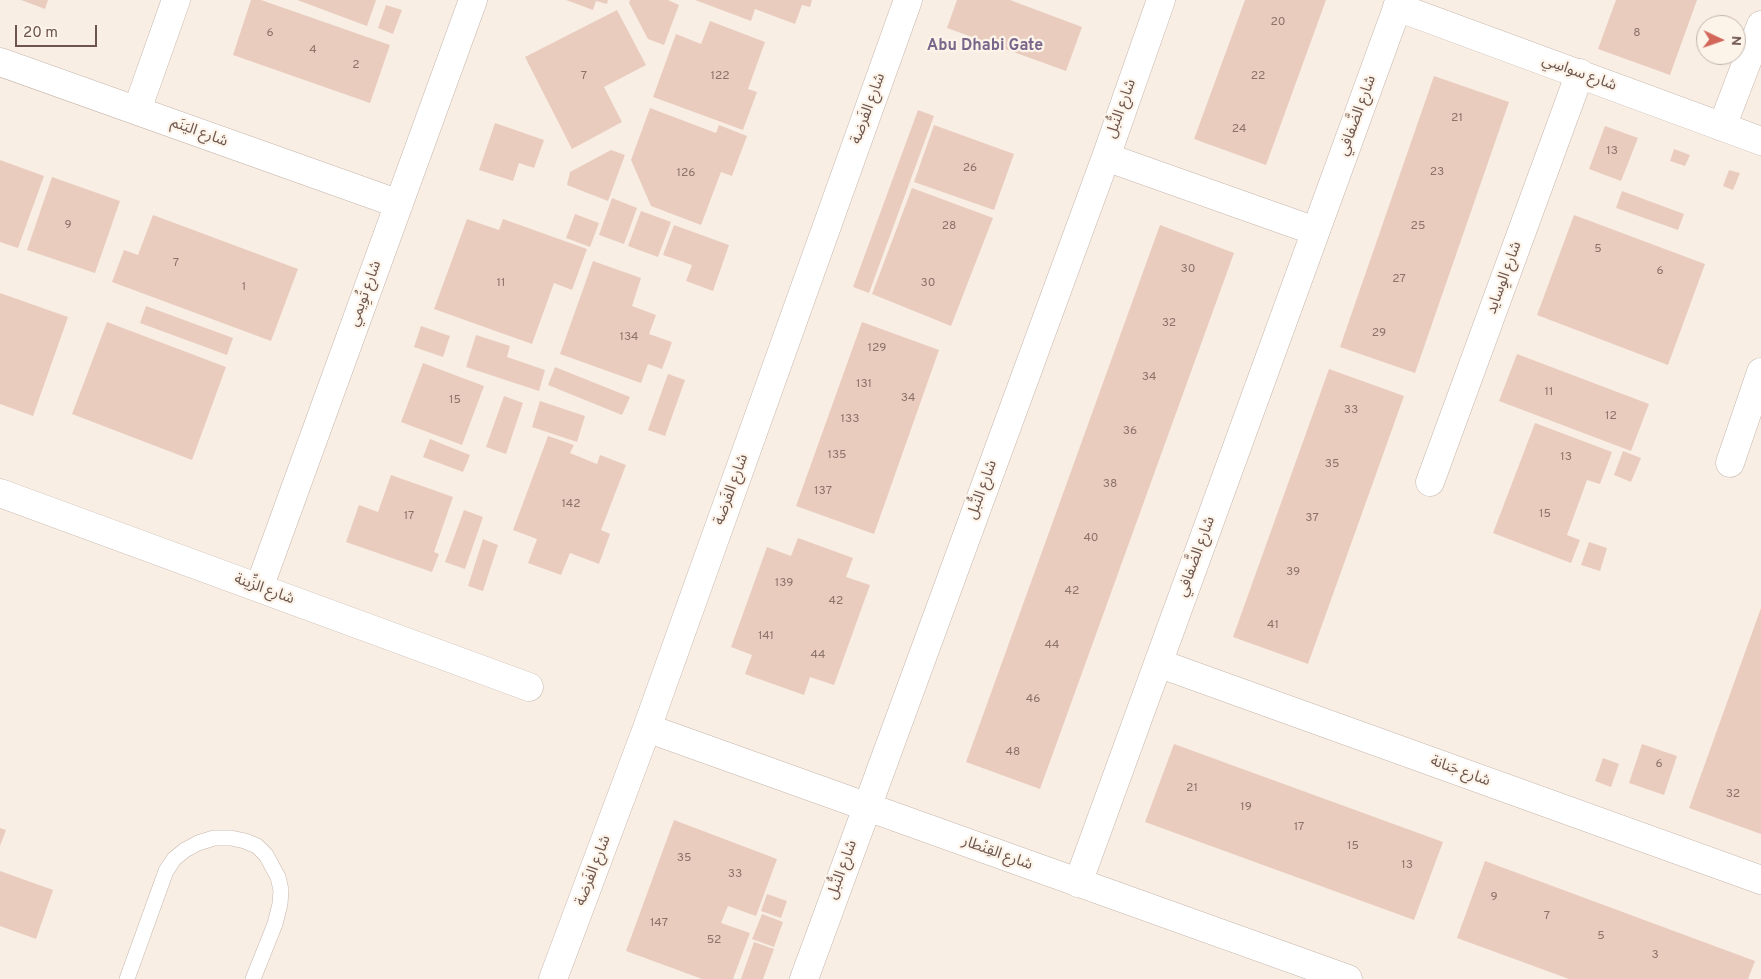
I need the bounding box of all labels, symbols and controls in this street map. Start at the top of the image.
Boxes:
scale bar [18,15,100,47]
north arrow [1696,15,1746,65]
house number: 20 [1270,16,1286,30]
text: 20 m [23,24,58,43]
house number: 6 [266,27,274,41]
house number: 8 [1633,27,1641,41]
text: N [1727,35,1744,46]
district label: Abu Dhabi Gate [927,37,1043,57]
house number: 4 [309,44,317,58]
street label: شارع سواسِي [1539,52,1619,96]
house number: 2 [352,59,360,73]
house number: 7 [581,70,587,84]
house number: 122 [710,70,730,84]
house number: 22 [1251,70,1265,84]
street label: شارع الفَرضة [848,71,890,147]
street label: شارع الضَّفافي [1335,73,1381,159]
street label: شارع النُّبل [1103,77,1141,141]
house number: 21 [1451,112,1463,126]
street label: شارع اليَنَم [168,114,230,152]
house number: 24 [1232,123,1246,137]
house number: 13 [1606,145,1618,159]
house number: 26 [963,162,977,176]
house number: 23 [1430,166,1444,180]
house number: 126 [677,167,695,181]
house number: 9 [64,219,72,233]
house number: 28 [942,220,956,234]
house number: 25 [1411,220,1425,234]
street label: شارع الوِسايد [1484,239,1526,317]
house number: 5 [1594,243,1602,257]
house number: 7 [173,257,179,271]
street label: شارع تُوِيمي [346,259,386,329]
house number: 30 [1181,263,1195,277]
house number: 6 [1656,265,1664,279]
house number: 27 [1392,273,1406,287]
house number: 11 [497,277,505,291]
house number: 30 [921,277,935,291]
house number: 1 [242,281,246,295]
house number: 32 [1162,317,1176,331]
house number: 29 [1372,327,1386,341]
house number: 134 [619,331,639,345]
house number: 129 [868,342,886,356]
house number: 34 [1142,371,1156,385]
house number: 131 [856,378,872,392]
house number: 11 [1545,386,1553,400]
house number: 34 [901,392,915,406]
house number: 15 [449,394,461,408]
house number: 33 [1344,404,1358,418]
house number: 12 [1605,410,1617,424]
house number: 133 [841,413,859,427]
house number: 36 [1123,425,1137,439]
house number: 135 [827,449,847,463]
house number: 13 [1560,451,1572,465]
street label: شارع الفَرضة [711,452,753,528]
street label: شارع النُّبل [964,458,1002,522]
house number: 35 [1325,458,1339,472]
house number: 38 [1103,478,1117,492]
house number: 137 [814,485,832,499]
house number: 142 [561,498,581,512]
house number: 15 [1539,508,1551,522]
house number: 17 [404,510,414,524]
house number: 37 [1305,512,1319,526]
street label: شارع الضَّفافي [1174,514,1220,600]
house number: 40 [1083,532,1099,546]
house number: 39 [1286,566,1300,580]
street label: شارع الزِّينة [231,571,297,609]
house number: 139 [775,577,793,591]
house number: 42 [1065,585,1079,599]
house number: 42 [829,595,843,609]
house number: 41 [1267,619,1279,633]
house number: 141 [758,630,774,644]
house number: 44 [1045,639,1059,653]
house number: 44 [811,649,825,663]
house number: 46 [1026,693,1040,707]
house number: 48 [1006,746,1020,760]
street label: شارع جَنانة [1428,753,1492,791]
house number: 6 [1655,758,1663,772]
house number: 21 [1186,782,1198,796]
house number: 32 [1726,788,1740,802]
house number: 19 [1240,801,1252,815]
house number: 17 [1294,821,1304,835]
street label: شارع الفَرضة [572,833,616,909]
street label: شارع القِنْطار [959,833,1035,875]
street label: شارع النُّبل [824,838,862,902]
house number: 15 [1347,840,1359,854]
house number: 35 [677,852,691,866]
house number: 13 [1401,859,1413,873]
house number: 33 [728,868,742,882]
house number: 9 [1490,891,1498,905]
house number: 7 [1544,910,1550,924]
house number: 147 [650,917,668,931]
house number: 5 [1597,930,1605,944]
house number: 52 [707,934,721,948]
house number: 3 [1651,949,1659,963]

